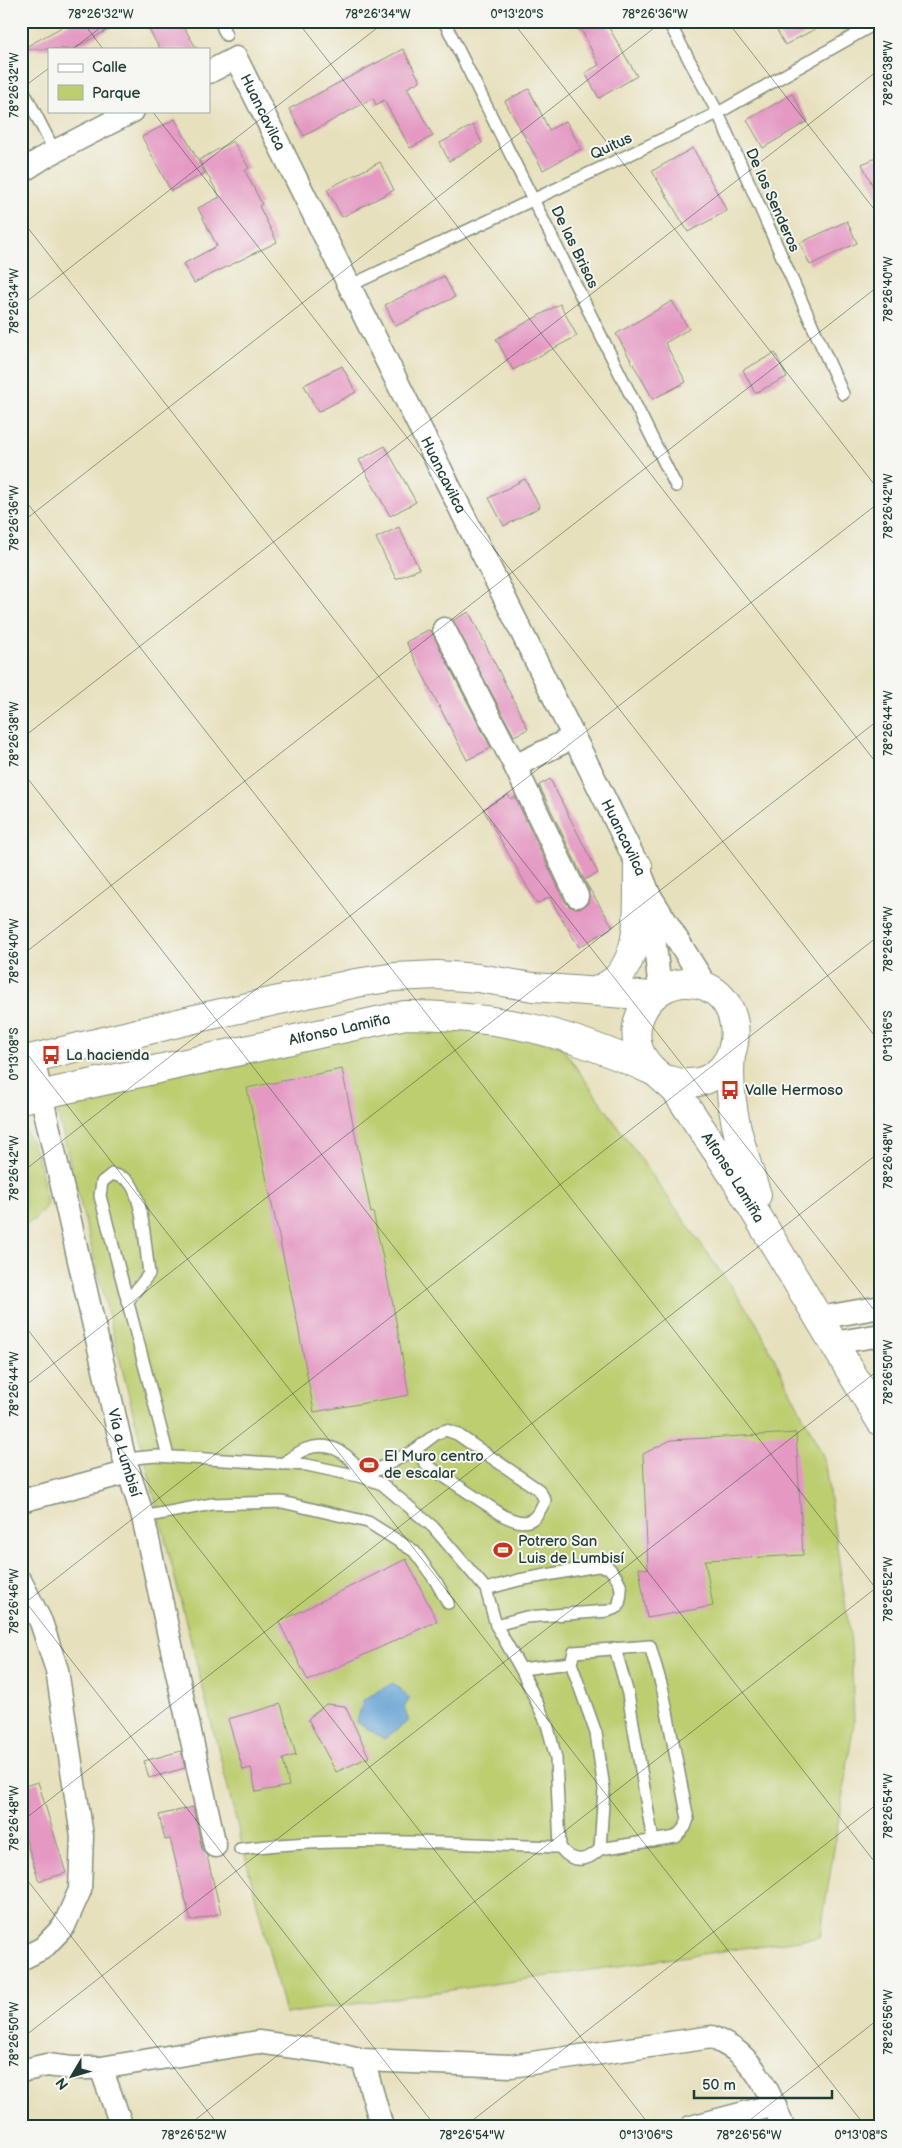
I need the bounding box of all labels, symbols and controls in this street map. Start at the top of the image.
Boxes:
text: 78°26'32"W [68,7,134,22]
text: 78°26'34"W [345,7,411,22]
text: 0°13'20"S [490,7,544,22]
text: 78°26'36"W [622,7,688,22]
text: 78°26'38"W [881,40,896,106]
legend [48,48,210,112]
text: 78°26'32"W [7,52,22,118]
text: Calle [92,58,127,77]
street label: Huancavilca [235,71,290,154]
text: Parque [92,84,141,103]
street label: Quitus [587,128,636,164]
street label: De los Senderos [741,145,804,256]
street label: De las Brisas [546,203,603,292]
text: 78°26'40"W [881,256,896,322]
text: 78°26'34"W [7,268,22,334]
street label: Huancavilca [416,434,470,517]
text: 78°26'42"W [881,473,896,539]
text: 78°26'36"W [7,485,22,551]
text: 78°26'44"W [881,690,896,756]
text: 78°26'38"W [7,701,22,767]
street label: Huancavilca [596,796,650,879]
text: 78°26'46"W [881,906,896,972]
text: 78°26'40"W [7,918,22,984]
street label: Alfonso Lamiña [287,1010,392,1050]
text: 0°13'16"S [881,1010,896,1062]
text: 0°13'08"S [7,1027,22,1081]
bus stop icon: La hacienda [40,1044,62,1066]
place label: La hacienda [66,1046,149,1065]
bus stop icon: Valle Hermoso [719,1079,741,1101]
place label: Valle Hermoso [745,1081,843,1100]
text: 78°26'48"W [881,1123,896,1189]
street label: Alfonso Lamiña [697,1129,768,1226]
text: 78°26'42"W [7,1135,22,1201]
text: 78°26'50"W [881,1340,896,1404]
text: 78°26'44"W [7,1351,22,1417]
street label: Vía a Lumbisí [103,1407,145,1499]
place label: El Muro centro de escalar [384,1447,484,1483]
sports icon: El Muro centro de escalar [358,1454,380,1476]
place label: Potrero San Luis de Lumbisí [518,1532,624,1568]
sports icon: Potrero San Luis de Lumbisí [492,1539,514,1561]
text: 78°26'52"W [881,1556,896,1621]
text: 78°26'46"W [7,1568,22,1634]
text: 78°26'54"W [881,1773,896,1839]
text: 78°26'48"W [7,1785,22,1851]
text: 78°26'56"W [881,1989,896,2055]
text: 78°26'50"W [7,2002,22,2066]
north arrow [48,2050,98,2100]
scale bar [694,2068,832,2100]
text: N [52,2074,72,2093]
text: 50 m [702,2076,736,2095]
text: 78°26'52"W [162,2128,227,2143]
text: 78°26'54"W [439,2128,505,2143]
text: 0°13'06"S [619,2128,673,2143]
text: 78°26'56"W [716,2128,782,2143]
text: 0°13'08"S [834,2128,888,2143]

